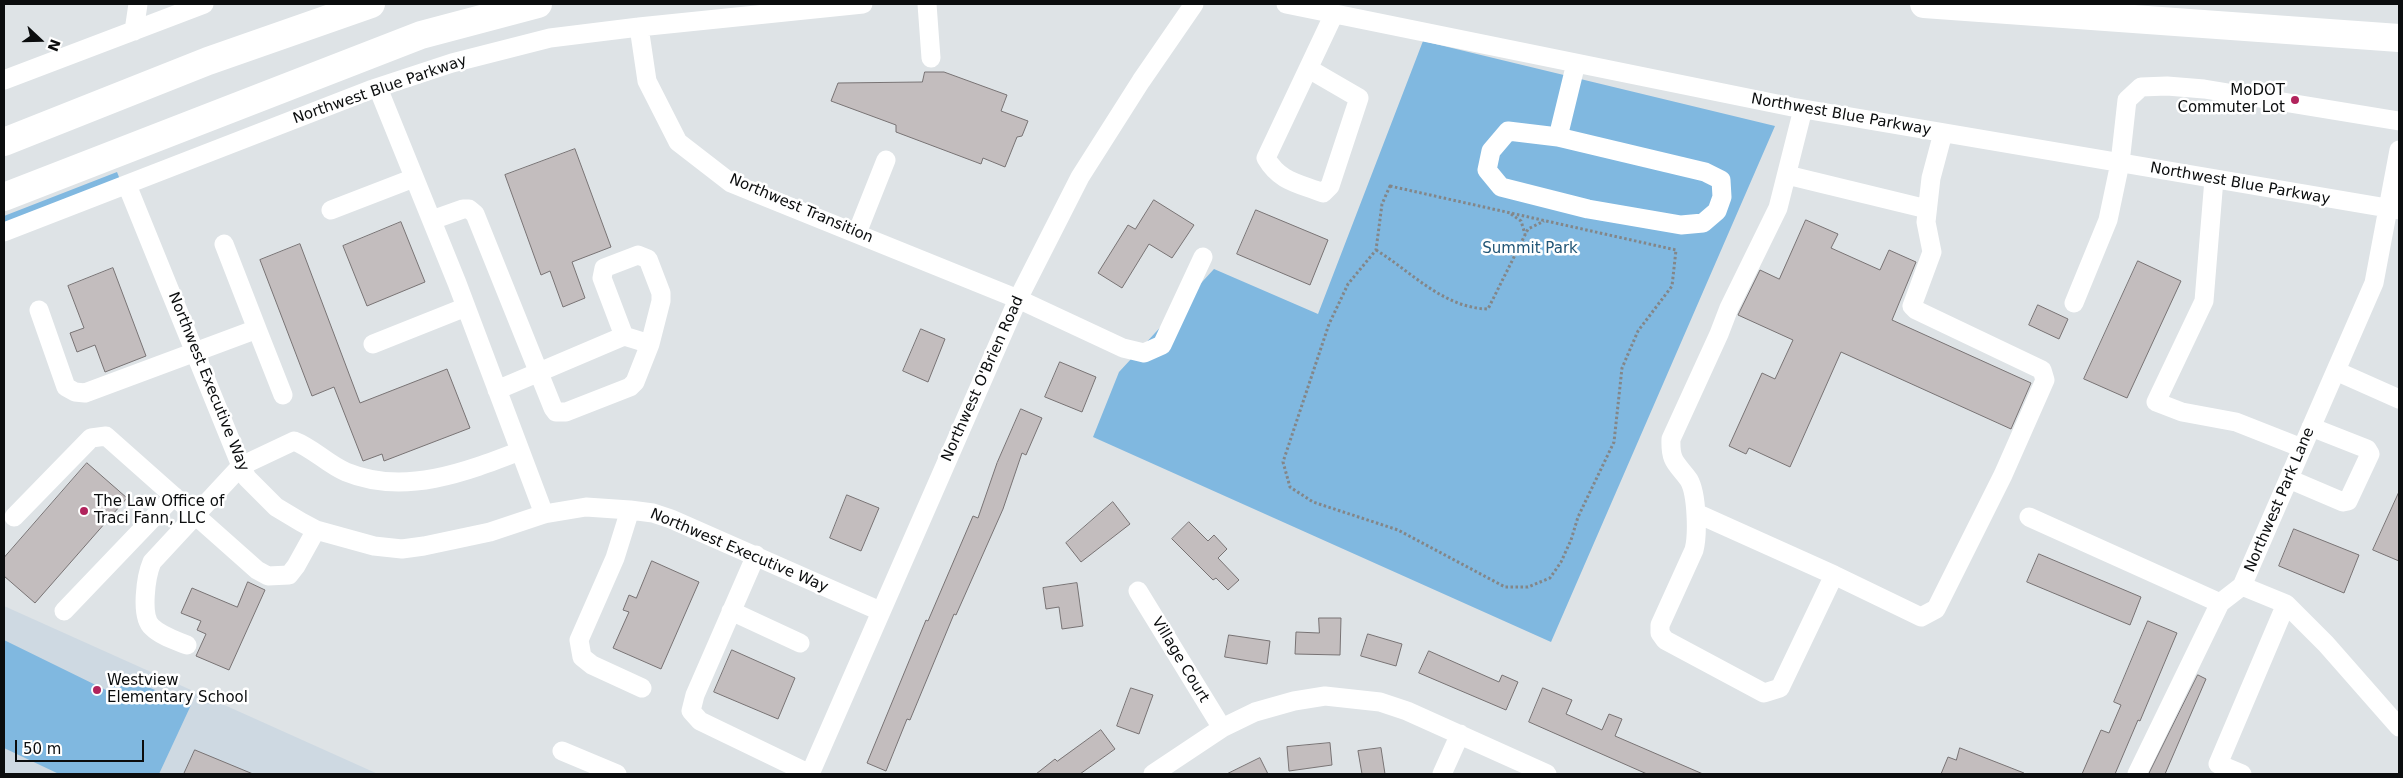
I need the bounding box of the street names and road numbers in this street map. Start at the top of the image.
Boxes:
street label: Northwest Blue Parkway [291,52,469,128]
street label: Northwest Blue Parkway [1750,90,1932,140]
street label: Northwest Blue Parkway [2149,159,2331,209]
street label: Northwest Transition [726,171,876,247]
street label: Northwest Executive Way [164,290,252,474]
street label: Northwest O'Brien Road [938,293,1028,465]
street label: Northwest Park Lane [2241,425,2319,575]
street label: Northwest Executive Way [647,505,831,597]
street label: Village Court [1147,614,1213,706]

